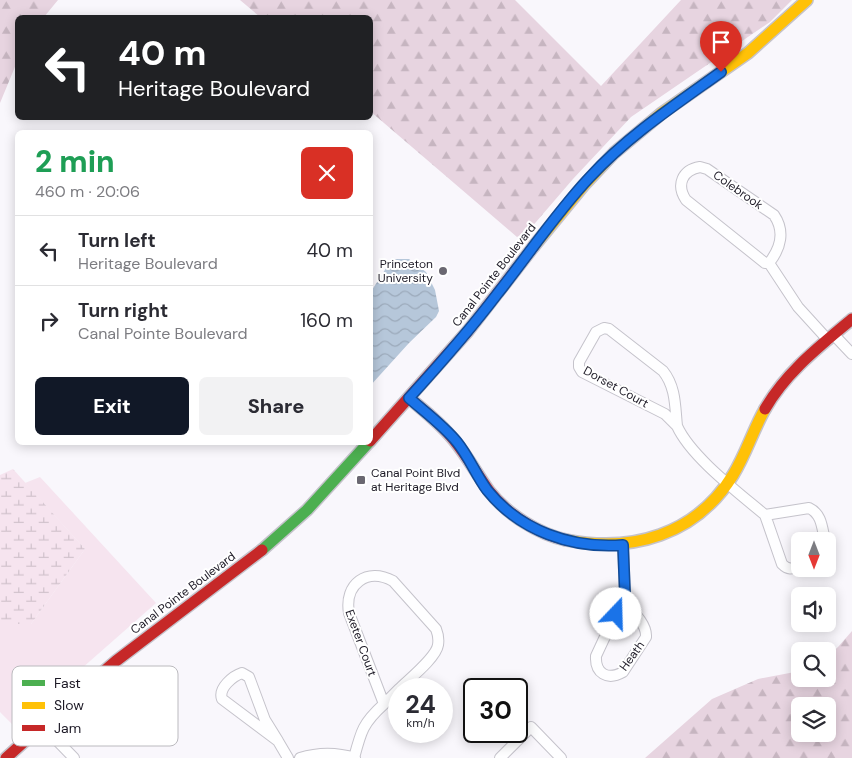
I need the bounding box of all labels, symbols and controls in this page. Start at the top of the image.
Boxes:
pin [700,21,742,72]
icon: arrive [707,28,735,56]
text: 40 m [118,30,207,76]
icon: left [35,35,100,100]
text: Heritage Boulevard [118,74,310,103]
text: 2 min [35,142,115,181]
button: close [301,147,353,199]
street label: Colebrook [710,167,766,213]
text: 460 m · 20:06 [35,181,140,202]
street label: Canal Pointe Boulevard [449,220,539,330]
text: Turn left [78,228,156,253]
icon: left [35,237,63,265]
text: 40 m [306,238,353,263]
text: Heritage Boulevard [78,253,218,274]
place label: Princeton University [378,256,433,286]
marker: Princeton University [437,265,449,277]
text: Turn right [78,298,168,323]
icon: right [35,307,63,335]
text: 160 m [300,308,353,333]
text: Canal Pointe Boulevard [78,323,248,344]
street label: Dorset Court [581,363,652,412]
button: Exit [35,377,189,435]
button: Share [199,377,353,435]
place label: Canal Point Blvd at Heritage Blvd [371,465,460,495]
marker: Canal Point Blvd at Heritage Blvd [355,474,367,486]
north arrow [791,532,836,578]
map controls [791,532,836,742]
street label: Canal Pointe Boulevard [127,548,239,638]
position arrow [589,587,641,639]
button: sound [791,587,836,632]
street label: Exeter Court [342,607,381,679]
street label: Heath [616,638,648,674]
button: search [791,642,836,687]
legend [12,666,178,746]
text: Fast [54,674,81,692]
speed limit sign: 30 [463,678,528,743]
text: 24 [405,688,436,721]
text: Slow [54,696,84,714]
button: layers [791,697,836,742]
text: km/h [406,715,435,731]
text: Jam [54,719,81,737]

